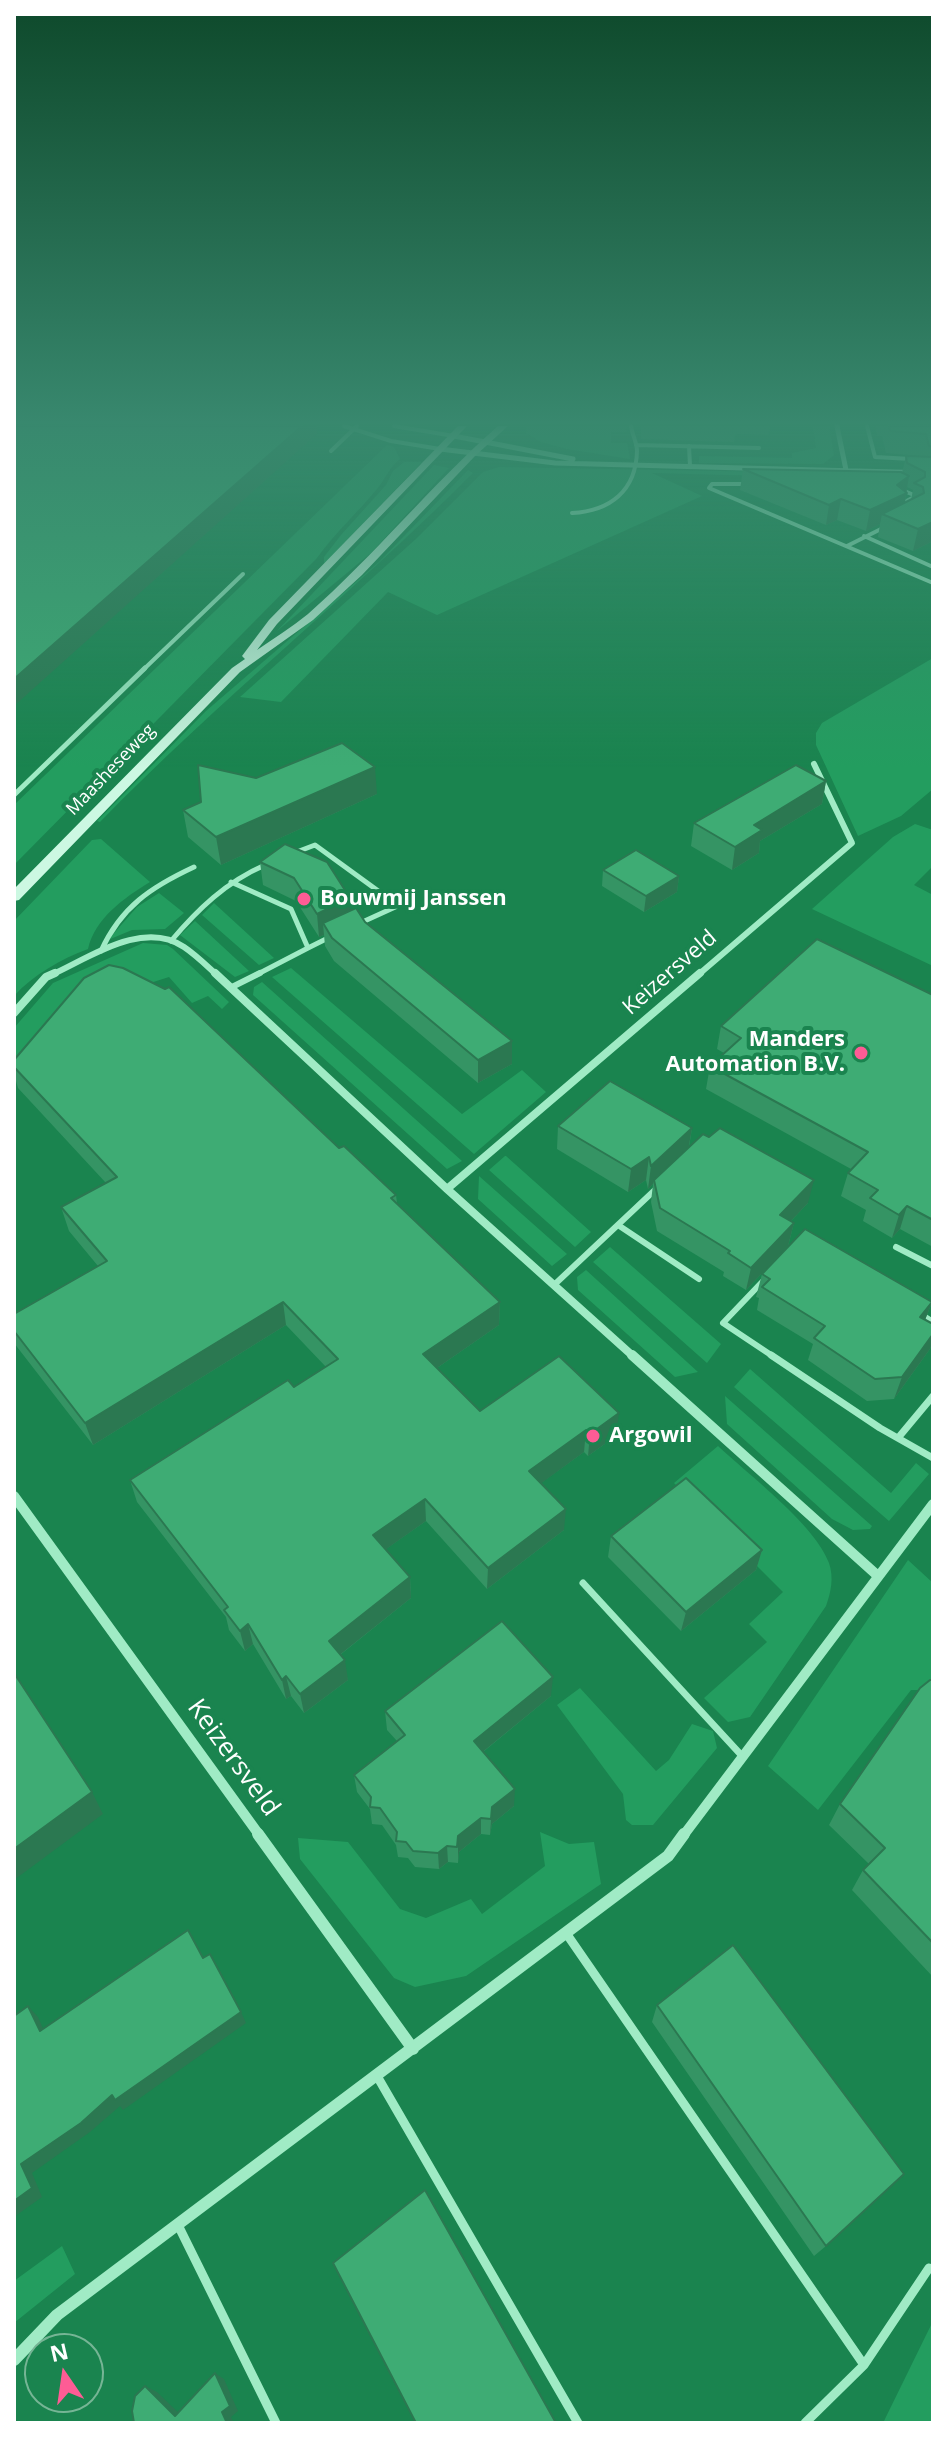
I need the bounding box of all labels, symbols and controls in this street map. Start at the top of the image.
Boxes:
street label: Maasheseweg [62,720,160,820]
place label: Bouwmij Janssen [320,886,507,912]
marker: Bouwmij Janssen [295,890,313,908]
street label: Keizersveld [618,925,722,1021]
place label: Manders Automation B.V. [666,1027,845,1078]
marker: Manders Automation B.V. [852,1044,870,1062]
place label: Argowil [609,1423,692,1449]
marker: Argowil [584,1427,602,1445]
street label: Keizersveld [180,1693,286,1823]
north arrow [24,2333,104,2413]
text: N [47,2335,71,2368]

